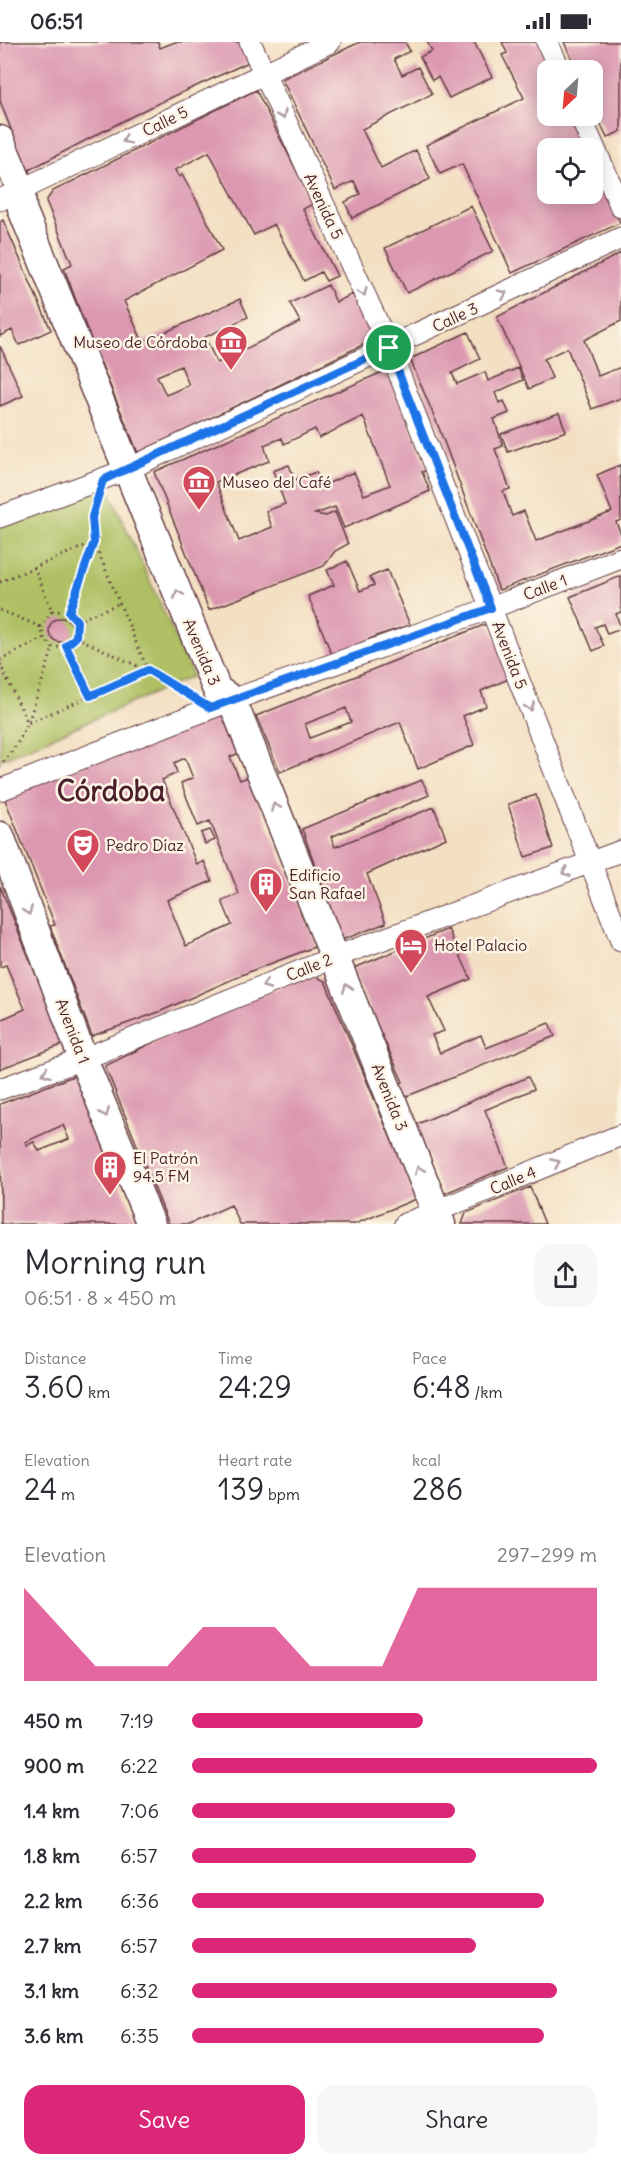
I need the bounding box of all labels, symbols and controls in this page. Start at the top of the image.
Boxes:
text: 06:51 [30,7,84,35]
north arrow [537,60,603,126]
map controls [537,60,603,204]
street label: Calle 5 [139,101,191,141]
one-way arrow [275,108,287,119]
one-way arrow [121,132,132,144]
button: locate [537,138,603,204]
street label: Avenida 5 [300,170,348,242]
one-way arrow [356,285,368,296]
one-way arrow [496,290,507,302]
street label: Calle 3 [429,298,481,336]
pin [363,322,414,373]
museum icon: Museo de Córdoba [213,324,249,371]
icon: arrive [372,331,405,364]
place label: Museo de Córdoba [73,332,208,352]
museum icon: Museo del Café [181,464,217,511]
place label: Museo del Café [222,472,331,492]
street label: Calle 1 [520,570,570,604]
one-way arrow [172,590,185,600]
street label: Avenida 3 [179,615,225,689]
street label: Avenida 5 [488,618,532,692]
one-way arrow [523,700,535,711]
district label: Córdoba [57,773,165,809]
one-way arrow [270,803,282,814]
theatre icon: Pedro Díaz [65,827,101,874]
place label: Pedro Díaz [106,835,184,855]
one-way arrow [561,864,572,877]
place label: Edificio San Rafael [289,865,366,903]
building icon: Edificio San Rafael [248,866,284,913]
one-way arrow [21,905,33,916]
hotel icon: Hotel Palacio [393,927,429,974]
place label: Hotel Palacio [434,935,527,955]
street label: Calle 2 [283,949,335,985]
one-way arrow [261,978,272,990]
one-way arrow [342,984,354,995]
street label: Avenida 1 [51,996,95,1066]
street label: Avenida 3 [367,1060,413,1134]
one-way arrow [41,1065,51,1078]
one-way arrow [98,1106,110,1117]
place label: El Patrón 94.5 FM [133,1148,198,1186]
building icon: El Patrón 94.5 FM [92,1149,128,1196]
one-way arrow [550,1158,561,1170]
street label: Calle 4 [487,1161,539,1199]
one-way arrow [414,1165,426,1176]
text: Morning run [24,1241,206,1283]
button: share [534,1244,597,1307]
text: 06:51 · 8 × 450 m [24,1285,176,1310]
text: Distance [24,1348,86,1368]
text: Time [218,1348,253,1368]
text: Pace [412,1348,447,1368]
text: 3.60 [24,1368,84,1406]
text: 24:29 [218,1368,292,1406]
text: 6:48 [412,1368,471,1406]
text: km [84,1382,110,1402]
text: /km [471,1382,503,1402]
text: Elevation [24,1450,90,1470]
text: Heart rate [218,1450,292,1470]
text: kcal [412,1450,441,1470]
text: 24 [24,1470,57,1508]
text: 139 [218,1470,264,1508]
text: 286 [412,1470,463,1508]
text: m [57,1484,75,1504]
text: bpm [264,1484,300,1504]
text: Elevation [24,1542,106,1567]
text: 297–299 m [497,1542,597,1567]
text: 450 m [24,1708,83,1733]
text: 7:19 [120,1708,154,1733]
text: 900 m [24,1753,84,1778]
text: 6:22 [120,1753,158,1778]
text: 1.4 km [24,1798,80,1823]
text: 7:06 [120,1798,159,1823]
text: 1.8 km [24,1843,80,1868]
text: 6:57 [120,1843,157,1868]
text: 2.2 km [24,1888,83,1913]
text: 6:36 [120,1888,159,1913]
text: 2.7 km [24,1933,81,1958]
text: 6:57 [120,1933,157,1958]
text: 3.1 km [24,1978,79,2003]
text: 6:32 [120,1978,158,2003]
text: 3.6 km [24,2023,84,2048]
text: 6:35 [120,2023,159,2048]
button: Save [24,2085,305,2154]
button: Share [317,2085,597,2154]

